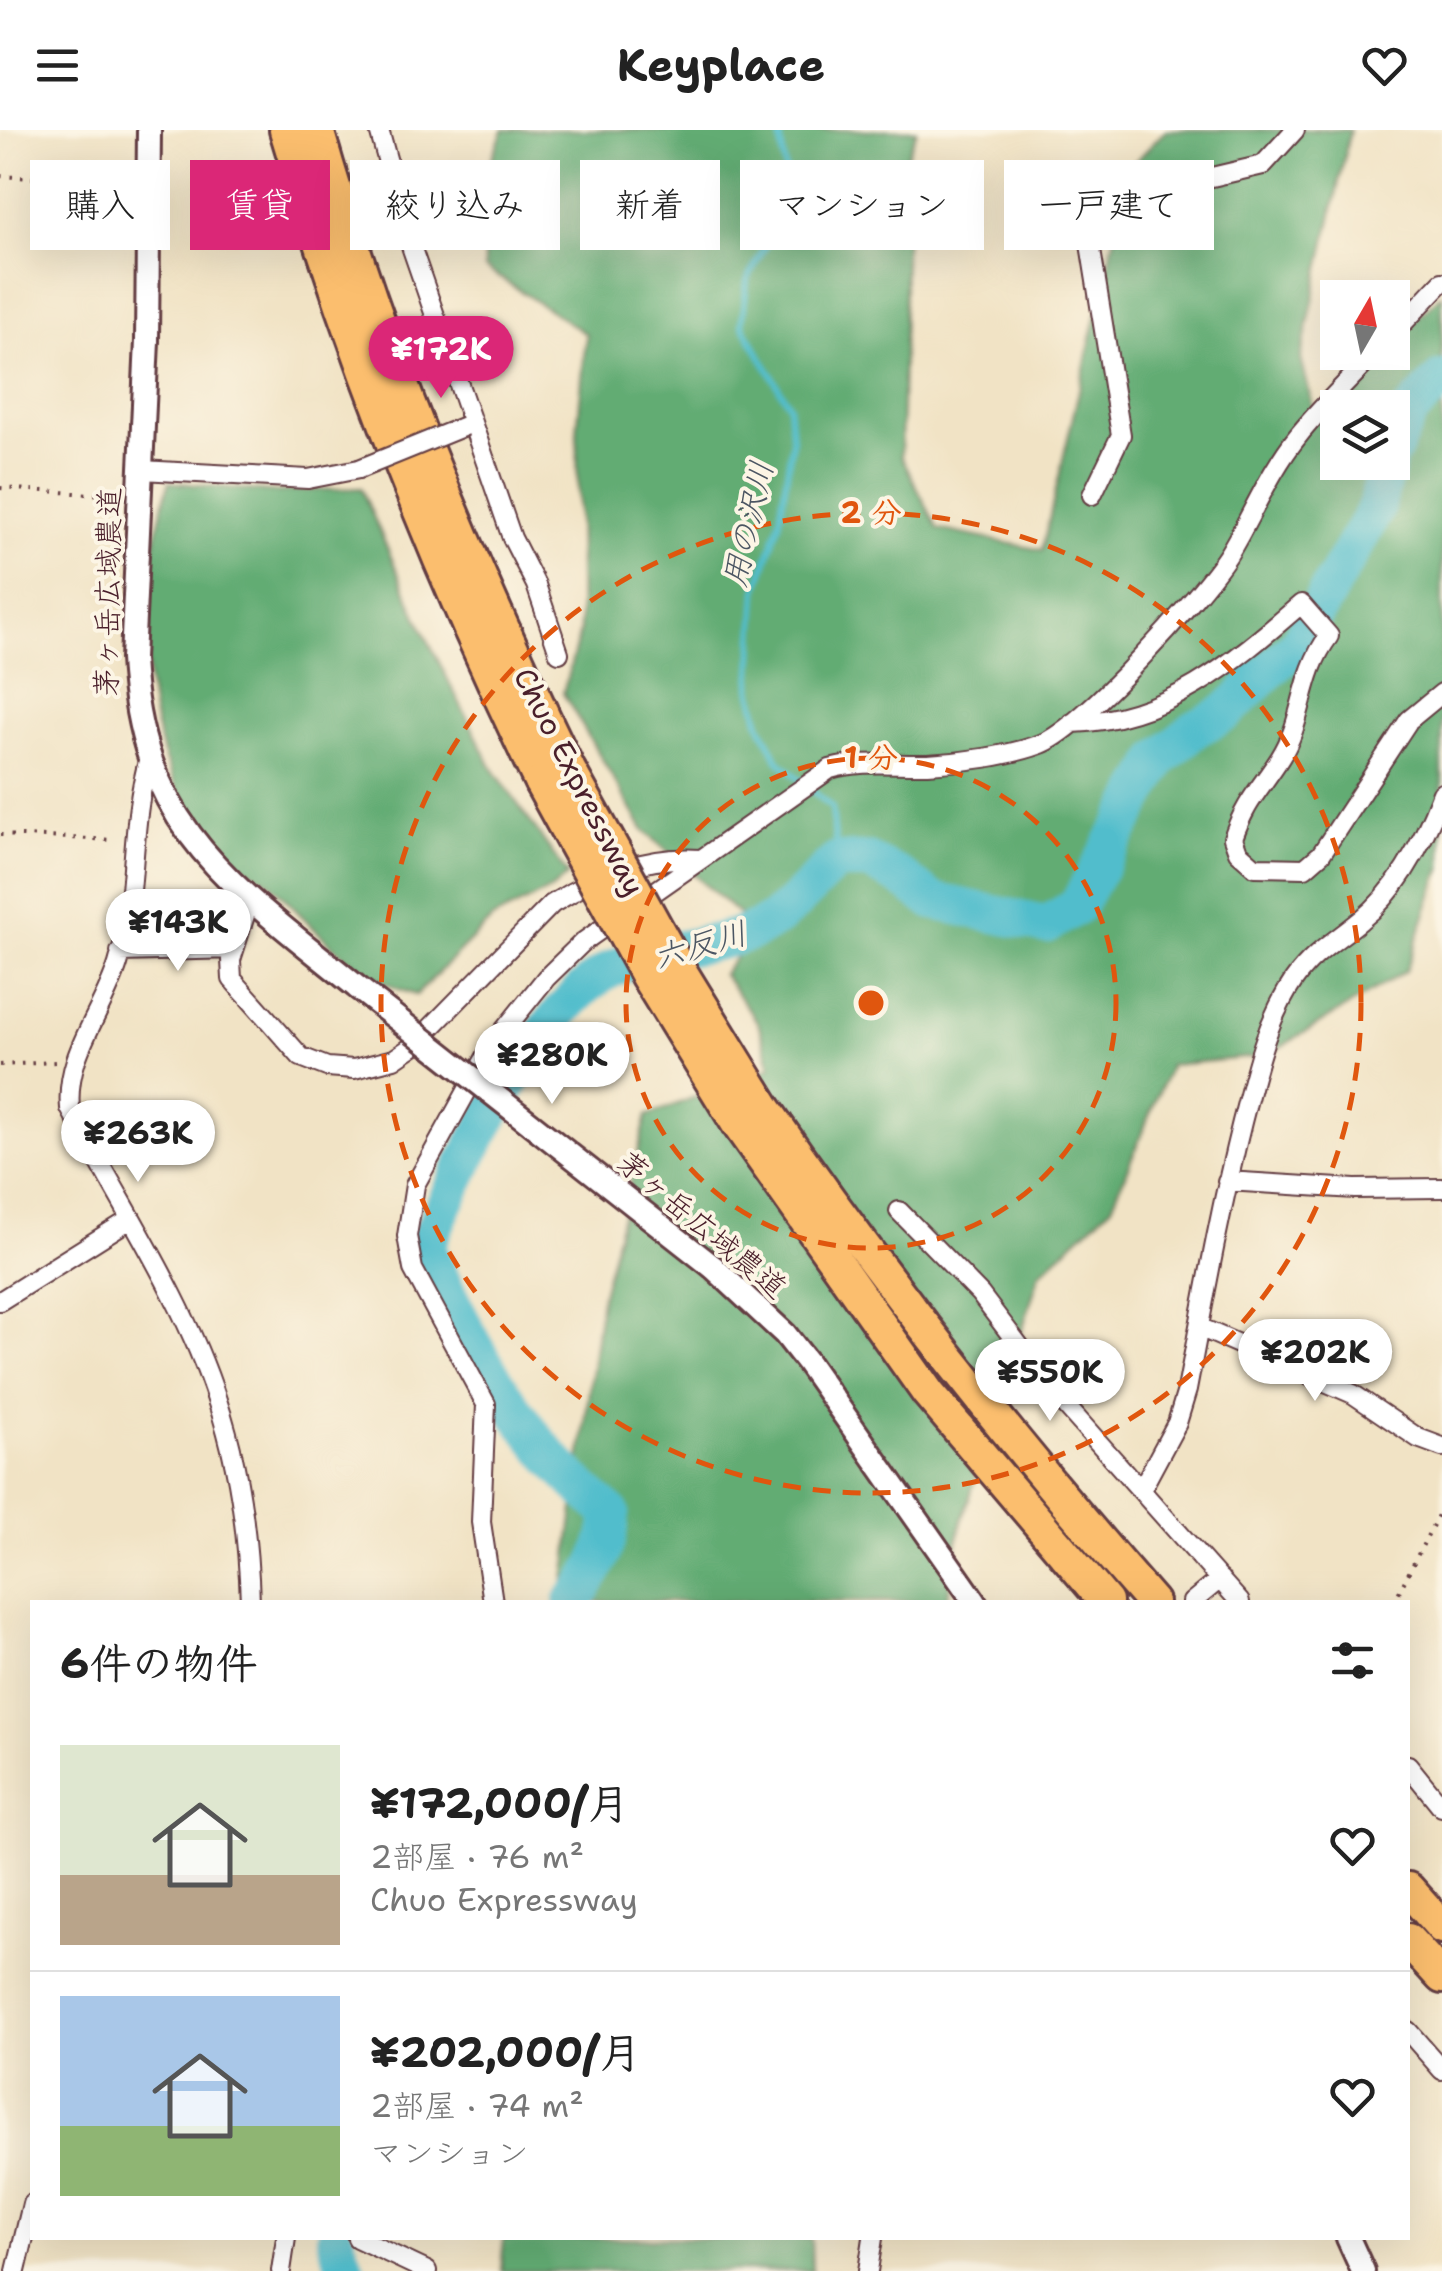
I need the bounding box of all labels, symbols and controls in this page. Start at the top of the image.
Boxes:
text: Keyplace [617,35,825,95]
icon: menu [30,38,85,93]
icon: heart [1357,38,1412,93]
chip: 購入 [30,160,170,250]
chip: 賃貸 [190,160,330,250]
chip: 絞り込み [350,160,560,250]
chip: 新着 [580,160,720,250]
chip: マンション [740,160,984,250]
chip: 一戸建て [1004,160,1214,250]
north arrow [1320,280,1410,370]
map controls [1320,280,1410,480]
pin: ¥172K [371,316,511,401]
text: ¥172K [391,327,491,370]
button: layers [1320,390,1410,480]
water label: 用の沢川 [712,457,783,591]
street label: 茅ヶ岳広域農道 [85,487,130,697]
text: 2 分 [840,492,902,533]
street label: Chuo Expressway [504,661,655,903]
text: 1 分 [844,737,898,778]
pin: ¥143K [108,889,248,974]
text: ¥143K [128,900,228,943]
water label: 六反川 [648,911,752,978]
centre of rings [853,985,889,1021]
pin: ¥280K [482,1022,622,1107]
text: ¥280K [496,1033,608,1076]
pin: ¥263K [68,1100,208,1185]
text: ¥263K [83,1111,193,1154]
street label: 茅ヶ岳広域農道 [609,1141,796,1308]
pin: ¥202K [1245,1319,1385,1404]
text: ¥202K [1260,1330,1370,1373]
pin: ¥550K [980,1339,1120,1424]
text: ¥550K [997,1350,1103,1393]
icon: filters [1325,1633,1380,1688]
text: 6件の物件 [60,1635,257,1691]
text: ¥172,000/月 [370,1775,630,1831]
icon: home [140,1785,260,1905]
icon: heart [1325,1818,1380,1873]
text: 2部屋 · 76 m² [370,1835,584,1878]
text: Chuo Expressway [370,1878,638,1921]
text: ¥202,000/月 [370,2024,641,2080]
icon: home [140,2036,260,2156]
icon: heart [1325,2069,1380,2124]
text: 2部屋 · 74 m² [370,2084,584,2127]
text: マンション [370,2131,529,2174]

